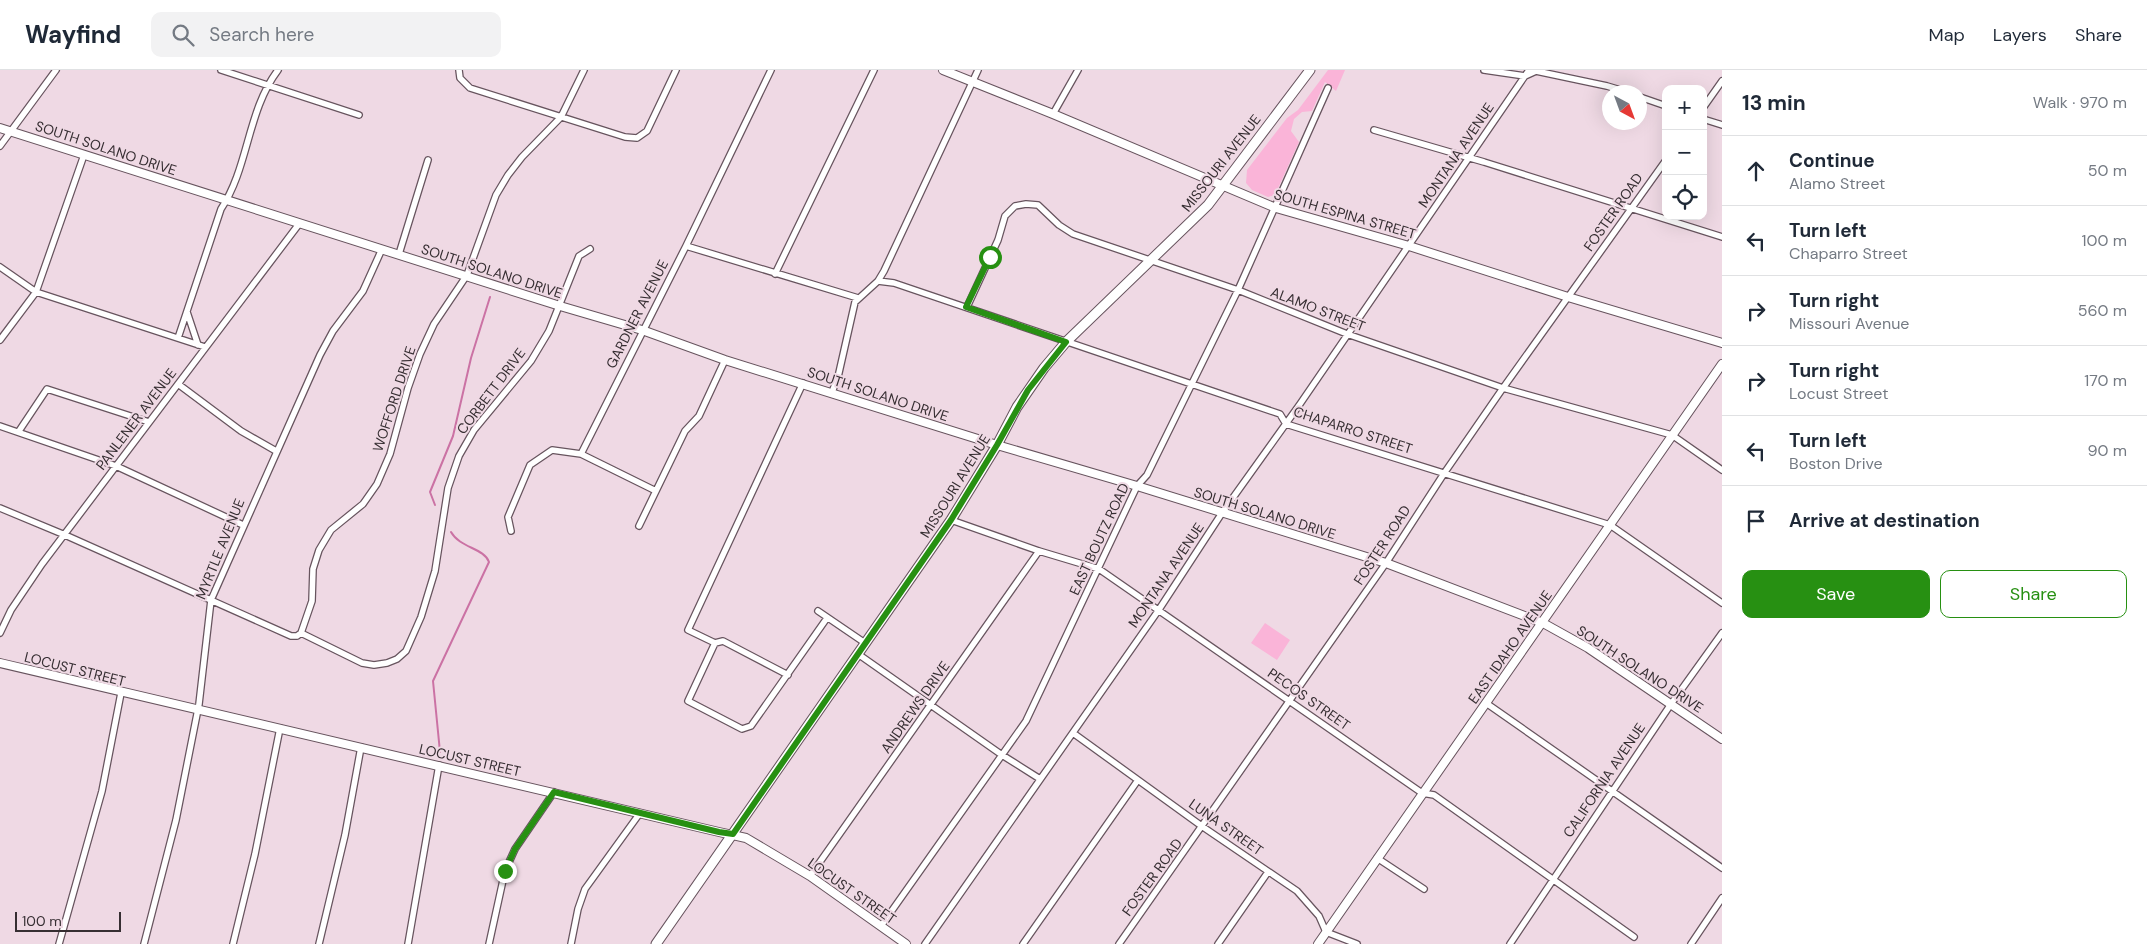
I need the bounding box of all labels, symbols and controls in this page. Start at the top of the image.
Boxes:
search box [151,12,501,57]
text: Wayfind [25,19,121,50]
icon: search [169,21,197,49]
text: Search here [209,22,314,47]
text: Map [1929,23,1965,47]
text: Layers [1993,23,2047,47]
text: Share [2075,23,2122,47]
north arrow [1602,85,1647,130]
map controls [1662,85,1707,220]
button: + [1662,85,1707,130]
text: 13 min [1742,89,1806,117]
text: Walk · 970 m [2033,92,2127,113]
street label: MONTANA AVENUE [1414,99,1498,211]
street label: MISSOURI AVENUE [1177,111,1265,215]
street label: SOUTH SOLANO DRIVE [33,117,179,179]
button: − [1662,130,1707,175]
text: Continue [1789,148,1875,173]
icon: ahead [1742,157,1770,185]
text: 50 m [2088,160,2127,181]
street label: FOSTER ROAD [1579,169,1647,255]
text: Alamo Street [1789,173,1885,194]
button: locate [1662,175,1707,220]
street label: SOUTH ESPINA STREET [1272,185,1418,243]
text: Turn left [1789,218,1867,243]
icon: left [1742,227,1770,255]
text: 100 m [2082,230,2127,251]
street label: SOUTH SOLANO DRIVE [419,240,565,302]
text: Chaparro Street [1789,243,1908,264]
route start [979,246,1002,269]
street label: GARDNER AVENUE [602,257,672,371]
street label: ALAMO STREET [1268,283,1368,335]
text: Turn right [1789,288,1879,313]
icon: right [1742,297,1770,325]
text: 560 m [2078,300,2127,321]
text: Missouri Avenue [1789,313,1909,334]
street label: WOFFORD DRIVE [368,344,420,454]
street label: CORBETT DRIVE [453,344,529,438]
text: Turn right [1789,358,1879,383]
street label: SOUTH SOLANO DRIVE [805,363,951,425]
street label: PANLENER AVENUE [92,365,180,473]
icon: right [1742,367,1770,395]
text: 170 m [2084,370,2127,391]
text: Locust Street [1789,383,1888,404]
street label: CHAPARRO STREET [1291,402,1415,458]
text: Turn left [1789,428,1867,453]
street label: MISSOURI AVENUE [916,431,994,541]
icon: left [1742,437,1770,465]
text: 90 m [2087,440,2127,461]
text: Boston Drive [1789,453,1883,474]
street label: EAST BOUTZ ROAD [1065,480,1133,598]
street label: SOUTH SOLANO DRIVE [1192,483,1338,543]
street label: MYRTLE AVENUE [192,496,248,602]
street label: FOSTER ROAD [1350,502,1414,588]
icon: arrive [1742,507,1770,535]
text: Arrive at destination [1789,508,1980,533]
street label: MONTANA AVENUE [1124,519,1208,631]
button: Save [1742,570,1930,618]
button: Share [1940,570,2127,618]
street label: EAST IDAHO AVENUE [1464,587,1556,707]
street label: SOUTH SOLANO DRIVE [1573,621,1707,717]
street label: LOCUST STREET [23,648,128,690]
street label: ANDREWS DRIVE [877,657,954,757]
street label: PECOS STREET [1264,664,1354,734]
street label: CALIFORNIA AVENUE [1559,719,1649,841]
street label: LOCUST STREET [417,740,523,780]
street label: LUNA STREET [1185,795,1267,859]
street label: FOSTER ROAD [1118,835,1186,919]
street label: LOCUST STREET [804,854,900,928]
route end [494,860,517,883]
scale bar [15,909,121,932]
text: 100 m [22,912,62,930]

